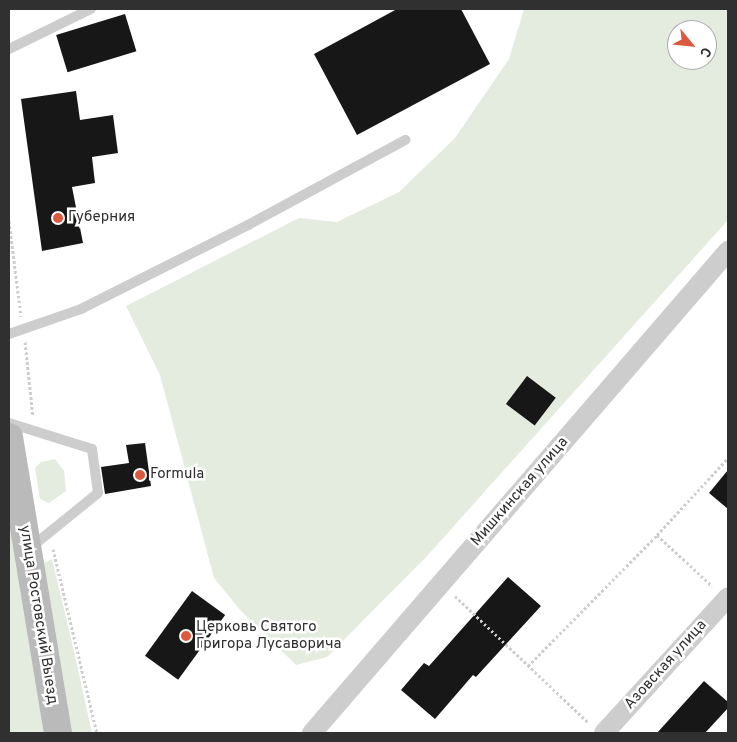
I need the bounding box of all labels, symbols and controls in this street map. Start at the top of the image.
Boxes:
north arrow [667,20,717,70]
text: С [695,44,714,60]
place label: Губерния [68,209,135,227]
marker: Губерния [52,212,64,224]
street label: Мишкинская улица [468,434,572,550]
place label: Formula [150,466,204,484]
marker: Formula [134,469,146,481]
street label: улица Ростовский Выезд [15,524,61,706]
street label: Азовская улица [621,617,711,713]
place label: Церковь Святого Григора Лусаворича [196,618,341,653]
marker: Церковь Святого Григора Лусаворича [180,630,192,642]

